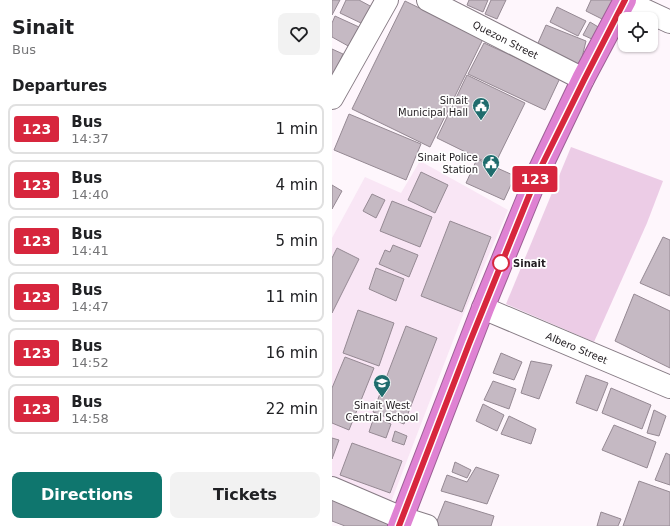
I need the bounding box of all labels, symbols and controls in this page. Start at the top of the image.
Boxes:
map controls [618,12,658,52]
button: locate [618,12,658,52]
button: heart [278,13,320,55]
text: Sinait [12,16,74,38]
street label: Quezon Street [471,19,540,61]
text: Bus [12,42,36,57]
text: Departures [12,77,107,95]
place label: Sinait Municipal Hall [398,95,468,118]
public building icon: Sinait Municipal Hall [471,96,491,121]
text: Bus [71,113,102,131]
text: 1 min [275,120,318,138]
text: 123 [22,121,51,137]
text: 14:37 [71,131,109,146]
place label: Sinait Police Station [418,152,478,175]
public building icon: Sinait Police Station [481,153,501,178]
line badge: 123 [512,166,558,192]
text: Bus [71,169,102,187]
text: 123 [520,171,550,187]
text: 4 min [275,176,318,194]
text: 123 [22,177,51,193]
text: 14:40 [71,187,109,202]
text: Bus [71,225,102,243]
text: 5 min [275,232,318,250]
text: 123 [22,233,51,249]
text: 14:41 [71,243,109,258]
marker: Sinait [492,254,510,272]
place label: Sinait [513,258,546,269]
text: Bus [71,281,102,299]
text: 11 min [266,288,318,306]
text: 123 [22,289,51,305]
text: 14:47 [71,299,109,314]
street label: Albero Street [544,330,609,366]
text: Bus [71,337,102,355]
text: 16 min [266,344,318,362]
text: 123 [22,345,51,361]
text: 14:52 [71,355,109,370]
school or university icon: Sinait West Central School [372,373,392,398]
text: Bus [71,393,102,411]
text: 22 min [266,400,318,418]
place label: Sinait West Central School [346,400,418,423]
text: 123 [22,401,51,417]
text: 14:58 [71,411,109,426]
button: Directions [12,472,162,518]
button: Tickets [170,472,320,518]

